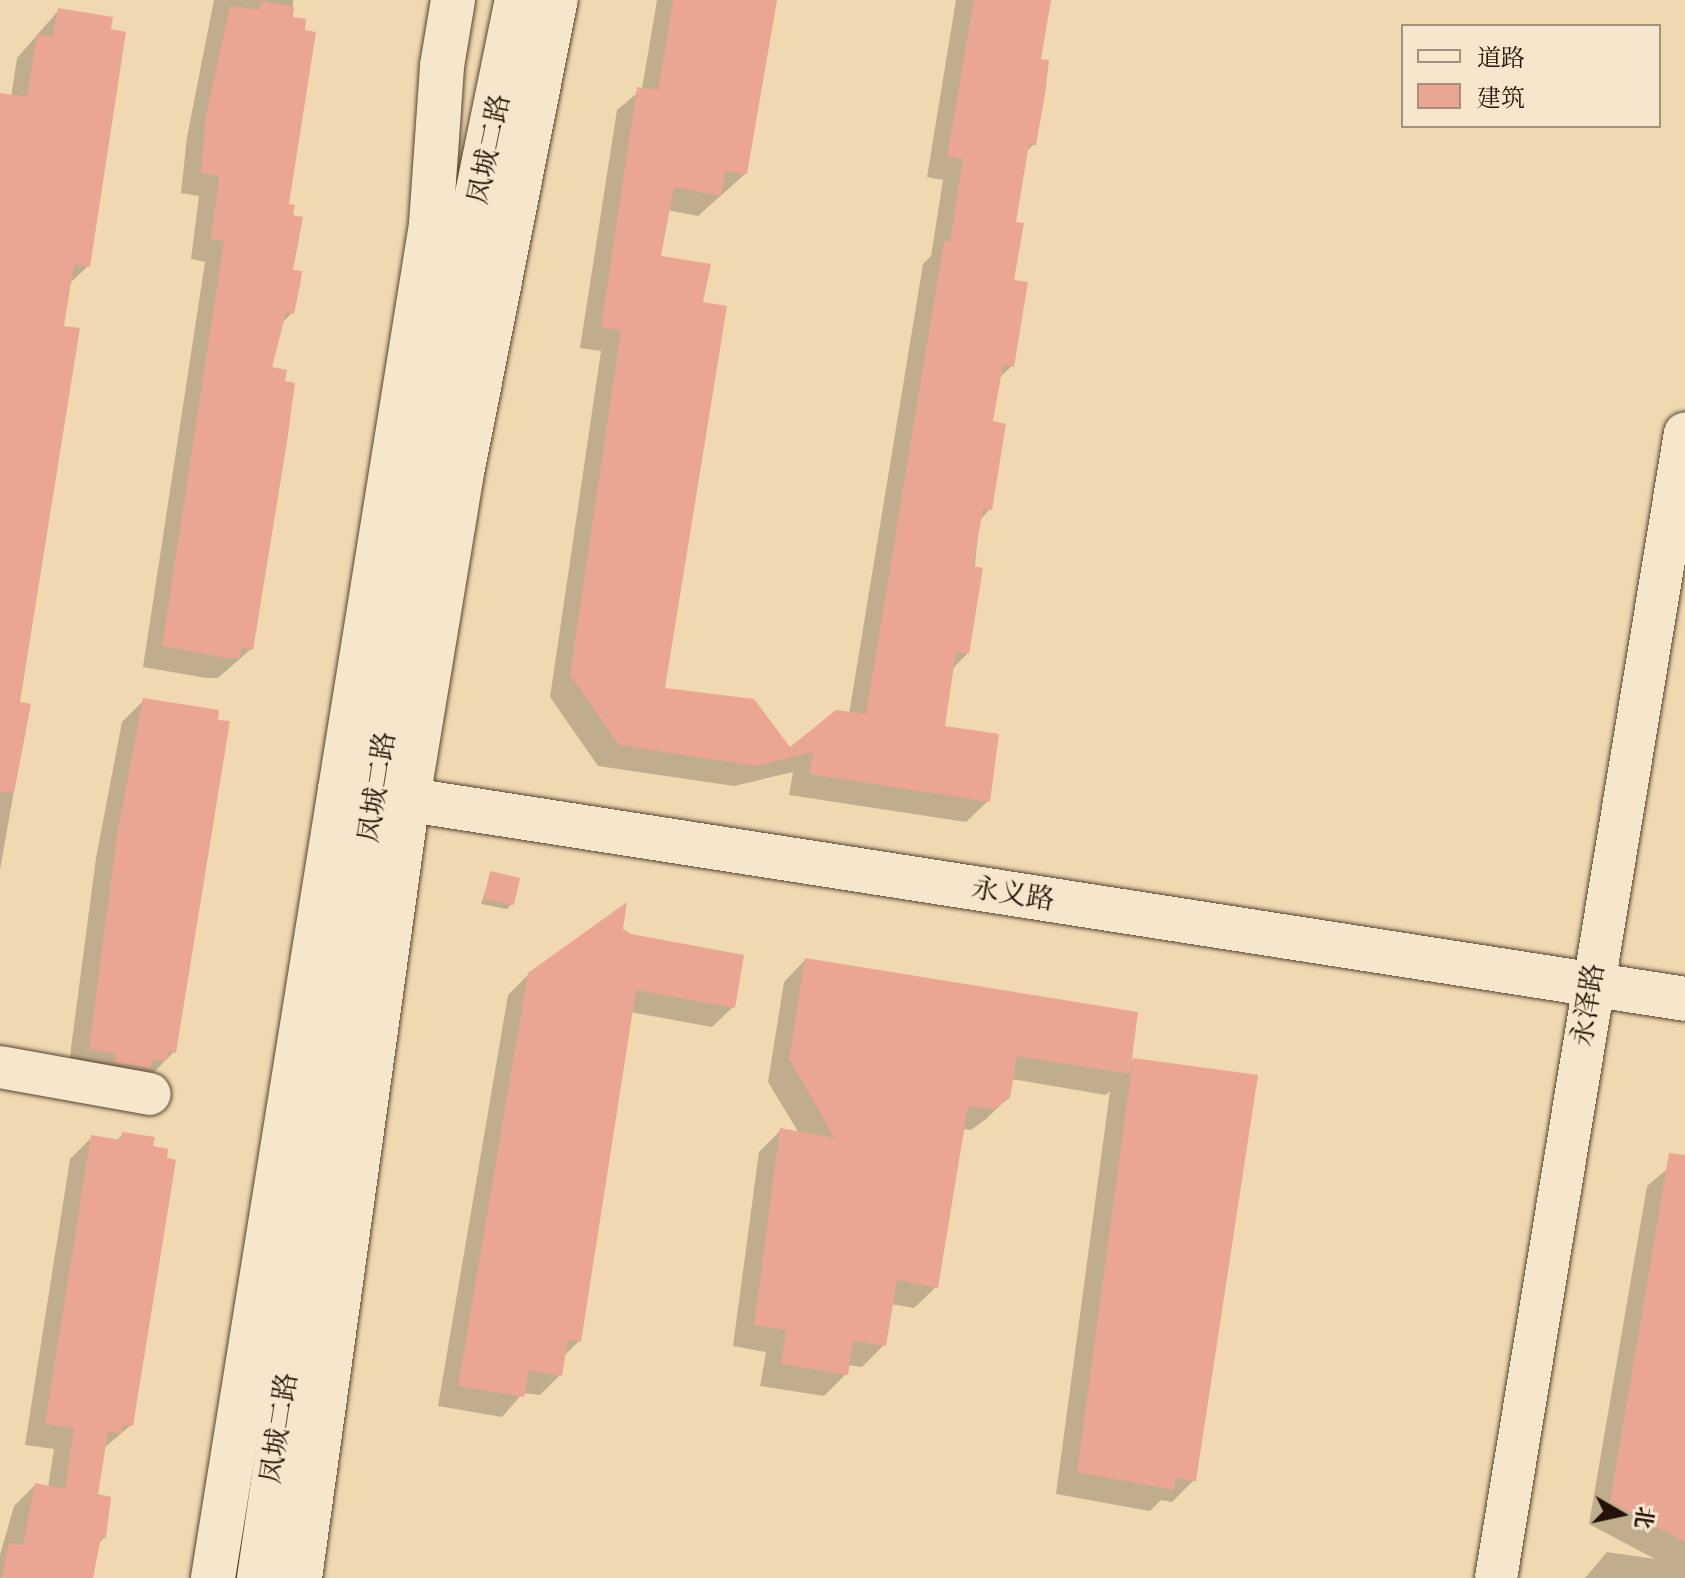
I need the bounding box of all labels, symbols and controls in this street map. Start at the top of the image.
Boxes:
legend [1401,24,1661,128]
text: 道路 [1477,40,1525,75]
text: 建筑 [1477,80,1525,115]
street label: 凤城二路 [460,91,516,207]
street label: 凤城二路 [351,729,401,845]
street label: 永义路 [969,870,1057,916]
street label: 永泽路 [1564,961,1610,1049]
street label: 凤城二路 [253,1370,303,1486]
north arrow [1581,1474,1661,1554]
text: 北 [1627,1504,1662,1531]

